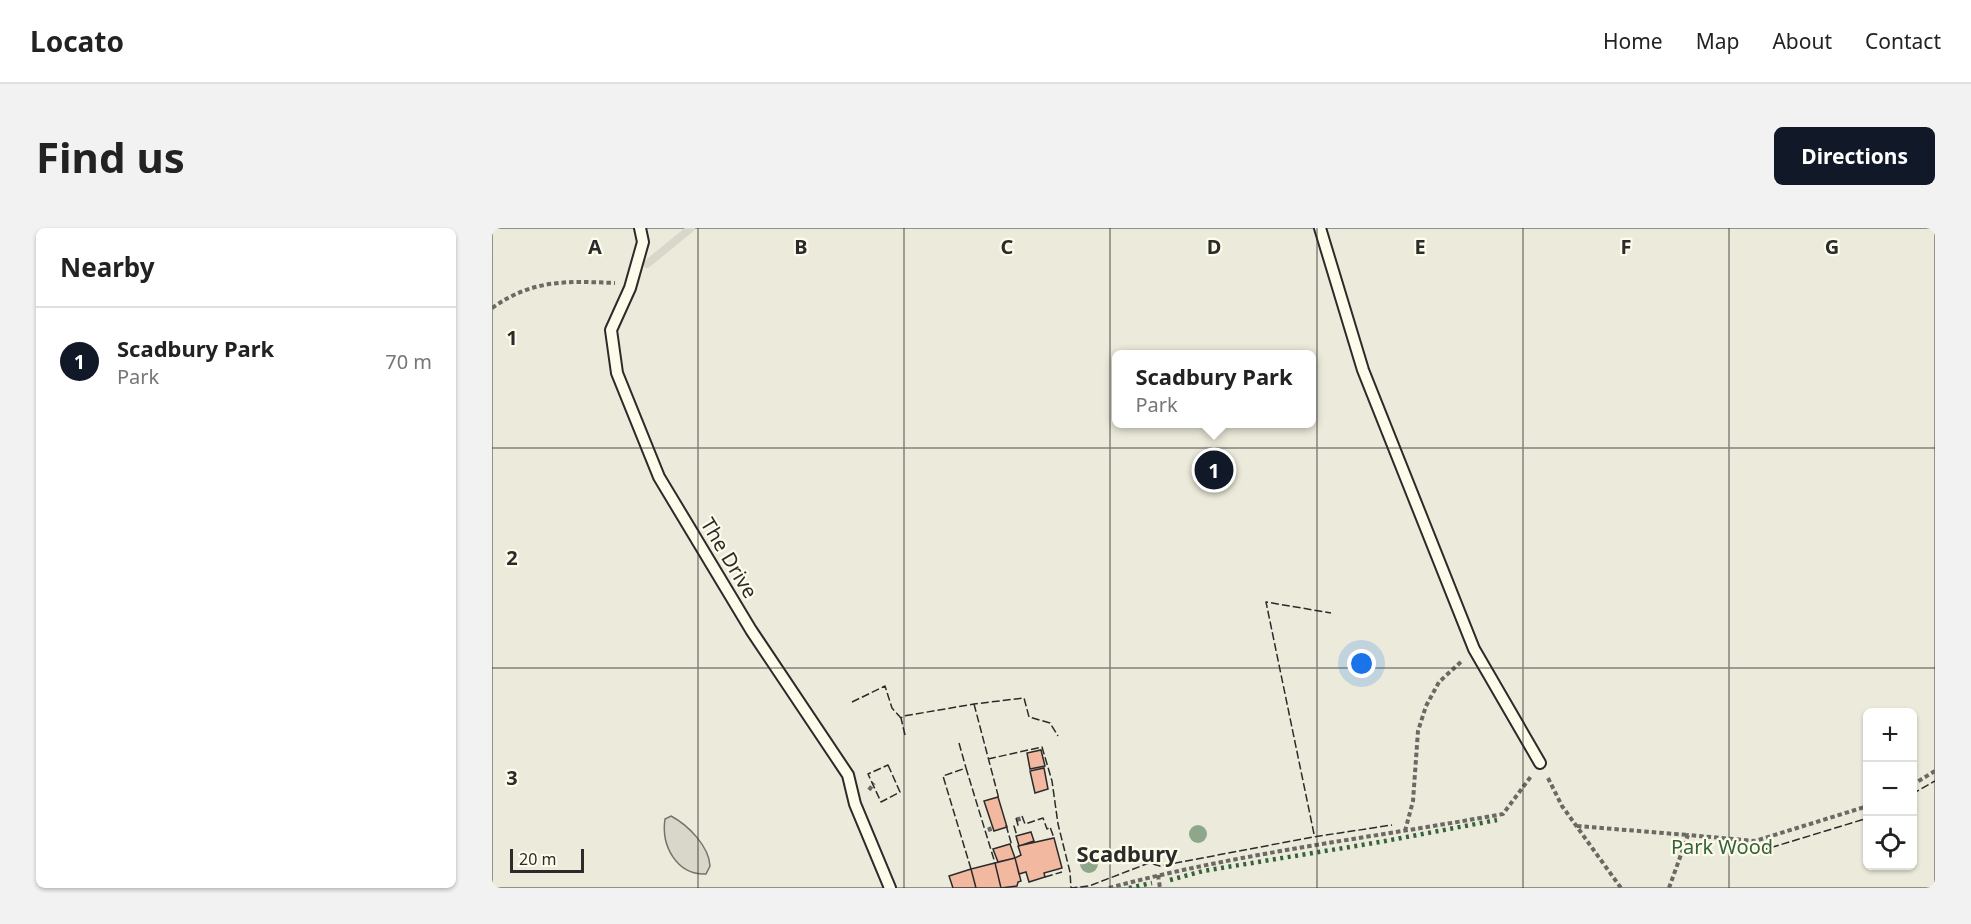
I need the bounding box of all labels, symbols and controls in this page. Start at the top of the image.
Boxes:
text: Locato [30,22,124,60]
text: Home [1603,27,1663,55]
text: Map [1696,27,1739,55]
text: About [1772,27,1832,55]
text: Contact [1865,27,1941,55]
button: Directions [1774,127,1935,185]
text: Find us [36,128,185,185]
text: A [588,233,602,260]
text: B [794,233,808,260]
text: C [1001,233,1014,260]
text: D [1207,233,1221,260]
text: E [1414,233,1426,260]
text: F [1621,233,1631,260]
text: G [1825,233,1839,260]
text: Nearby [60,249,155,285]
text: 1 [506,324,518,351]
text: Scadbury Park [117,333,274,363]
text: 1 [74,348,85,375]
text: 70 m [385,348,432,375]
popup [1112,350,1316,428]
text: Scadbury Park [1135,361,1293,391]
text: Park [117,363,159,390]
text: Park [1135,391,1178,418]
pin: 1 [1194,448,1234,492]
street label: The Drive [695,512,764,603]
text: 2 [506,544,518,571]
your location [1347,649,1376,678]
map controls [1863,708,1917,870]
button: + [1863,708,1917,762]
button: − [1863,762,1917,816]
text: 3 [506,764,518,791]
button: locate [1863,816,1917,870]
park label: Park Wood [1671,833,1773,860]
district label: Scadbury [1076,838,1178,868]
scale bar [510,846,584,874]
text: 20 m [519,848,556,870]

